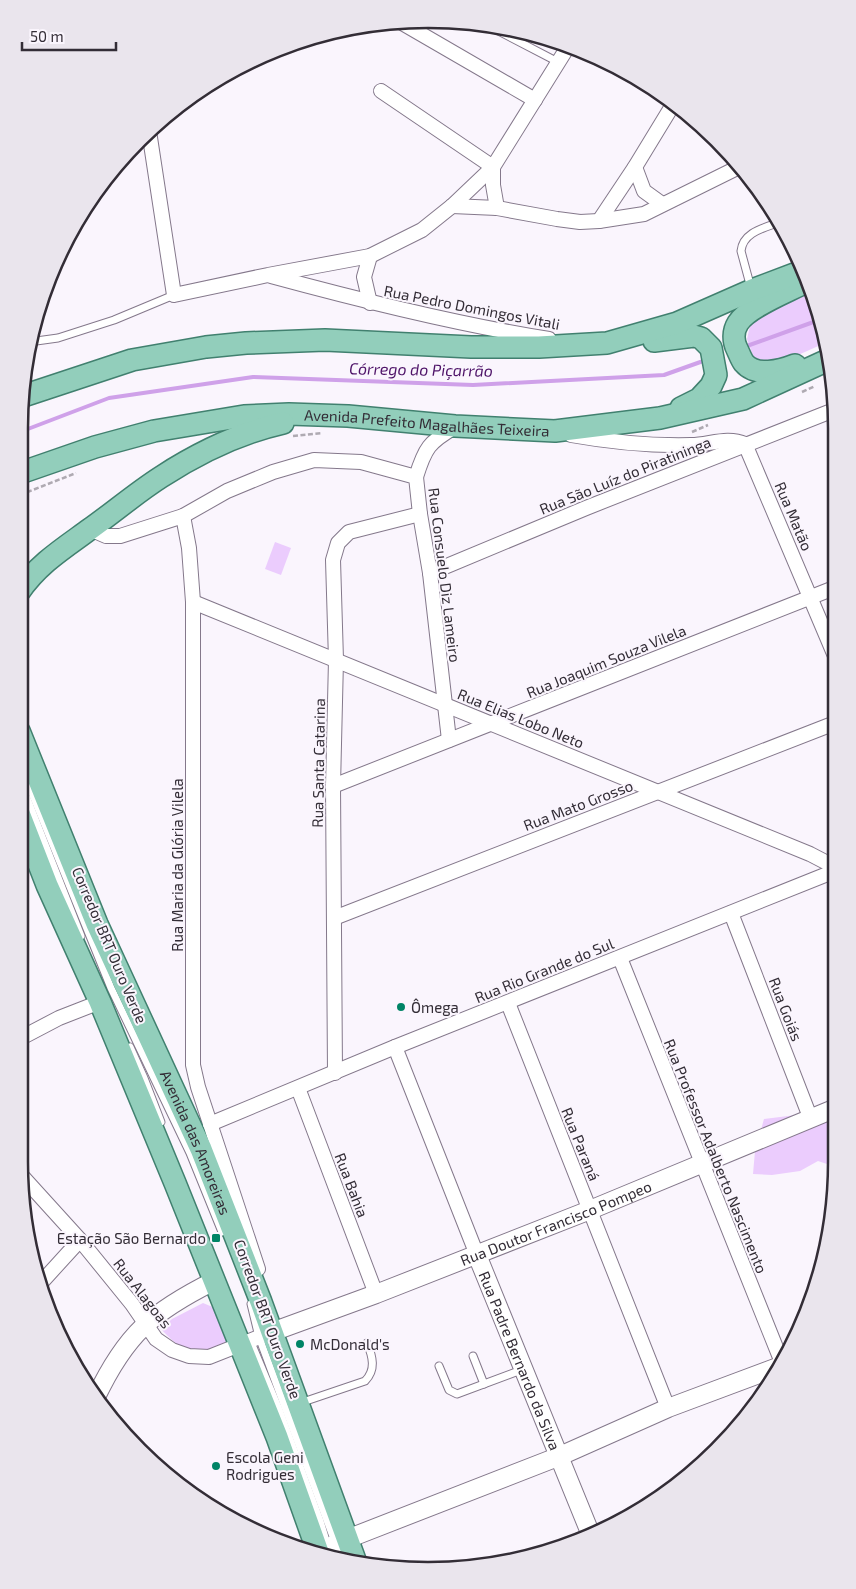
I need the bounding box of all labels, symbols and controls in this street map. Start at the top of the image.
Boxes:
scale bar [22,20,116,52]
text: 50 m [30,27,64,45]
street label: Rua Pedro Domingos Vitali [382,281,562,333]
water label: Córrego do Piçarrão [349,358,493,381]
street label: Avenida Prefeito Magalhães Teixeira [304,406,550,440]
street label: Rua São Luíz do Piratininga [537,432,713,518]
street label: Rua Matão [771,479,817,553]
street label: Rua Consuelo Diz Lameiro [425,487,465,663]
street label: Rua Joaquim Souza Vilela [524,621,688,701]
street label: Rua Elias Lobo Neto [455,684,587,752]
street label: Rua Santa Catarina [308,698,328,828]
street label: Rua Mato Grosso [521,776,635,834]
street label: Rua Maria da Glória Vilela [168,778,186,952]
street label: Corredor BRT Ouro Verde [69,864,151,1026]
street label: Rua Rio Grande do Sul [472,934,617,1006]
street label: Rua Goiás [766,975,806,1043]
place label: Ômega [411,998,459,1016]
marker: Ômega [395,1001,407,1013]
street label: Rua Professor Adalberto Nascimento [661,1036,771,1276]
street label: Avenida das Amoreiras [157,1067,235,1217]
street label: Rua Paraná [558,1105,604,1183]
street label: Rua Bahia [331,1150,373,1220]
street label: Rua Doutor Francisco Pompeo [458,1177,654,1269]
place label: Estação São Bernardo [57,1229,206,1248]
marker: Estação São Bernardo [210,1232,222,1244]
street label: Corredor BRT Ouro Verde [231,1237,305,1401]
street label: Rua Alagoas [110,1254,176,1332]
street label: Rua Padre Bernardo da Silva [475,1268,564,1453]
place label: McDonald's [310,1335,390,1353]
marker: McDonald's [294,1338,306,1350]
place label: Escola Geni Rodrigues [226,1448,304,1483]
marker: Escola Geni Rodrigues [210,1460,222,1472]

